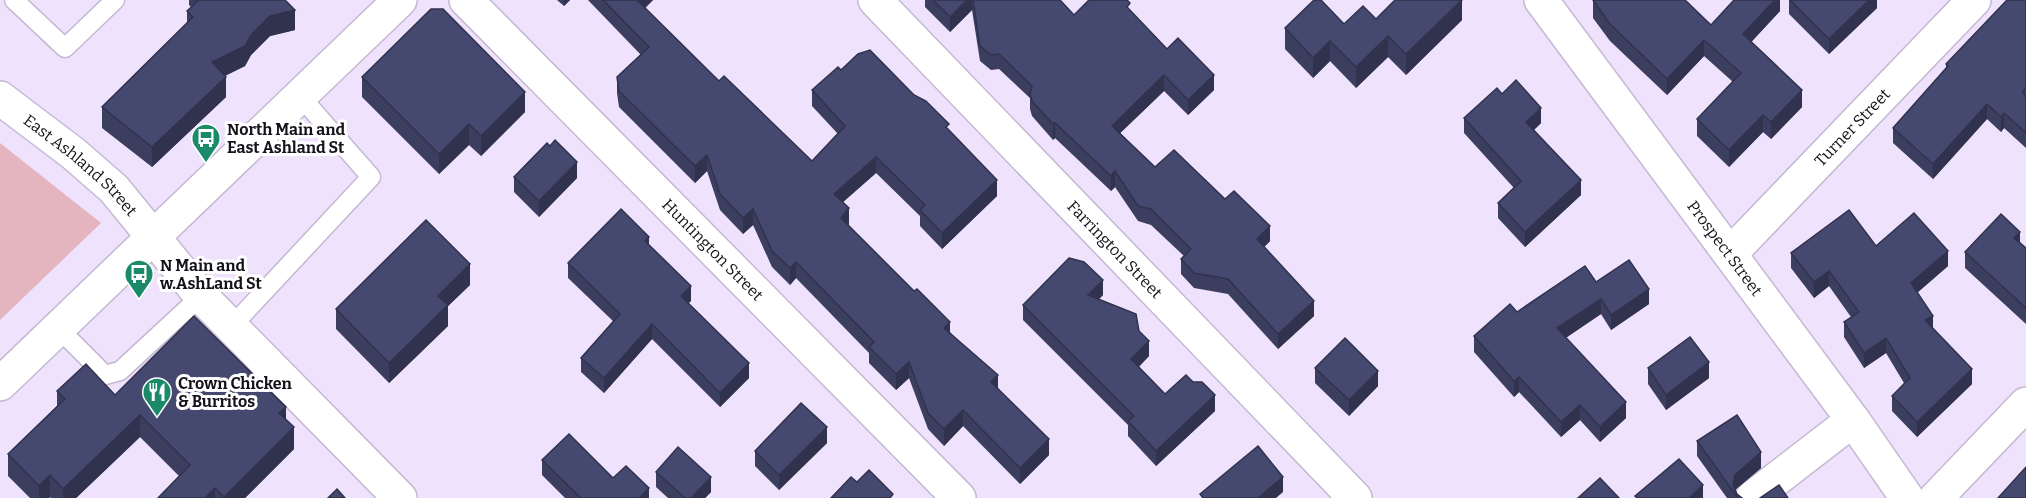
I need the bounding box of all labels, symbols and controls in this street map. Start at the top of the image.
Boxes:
street label: Turner Street [1811,85,1894,170]
street label: East Ashland Street [20,110,141,220]
place label: North Main and East Ashland St [227,120,346,157]
bus stop icon: North Main and East Ashland St [190,122,222,164]
street label: Huntington Street [658,195,767,305]
street label: Farrington Street [1063,197,1166,302]
street label: Prospect Street [1683,197,1766,300]
place label: N Main and w.AshLand St [159,256,263,293]
bus stop icon: N Main and w.AshLand St [123,258,155,300]
place label: Crown Chicken & Burritos [178,374,292,411]
restaurant icon: Crown Chicken & Burritos [141,376,173,418]

